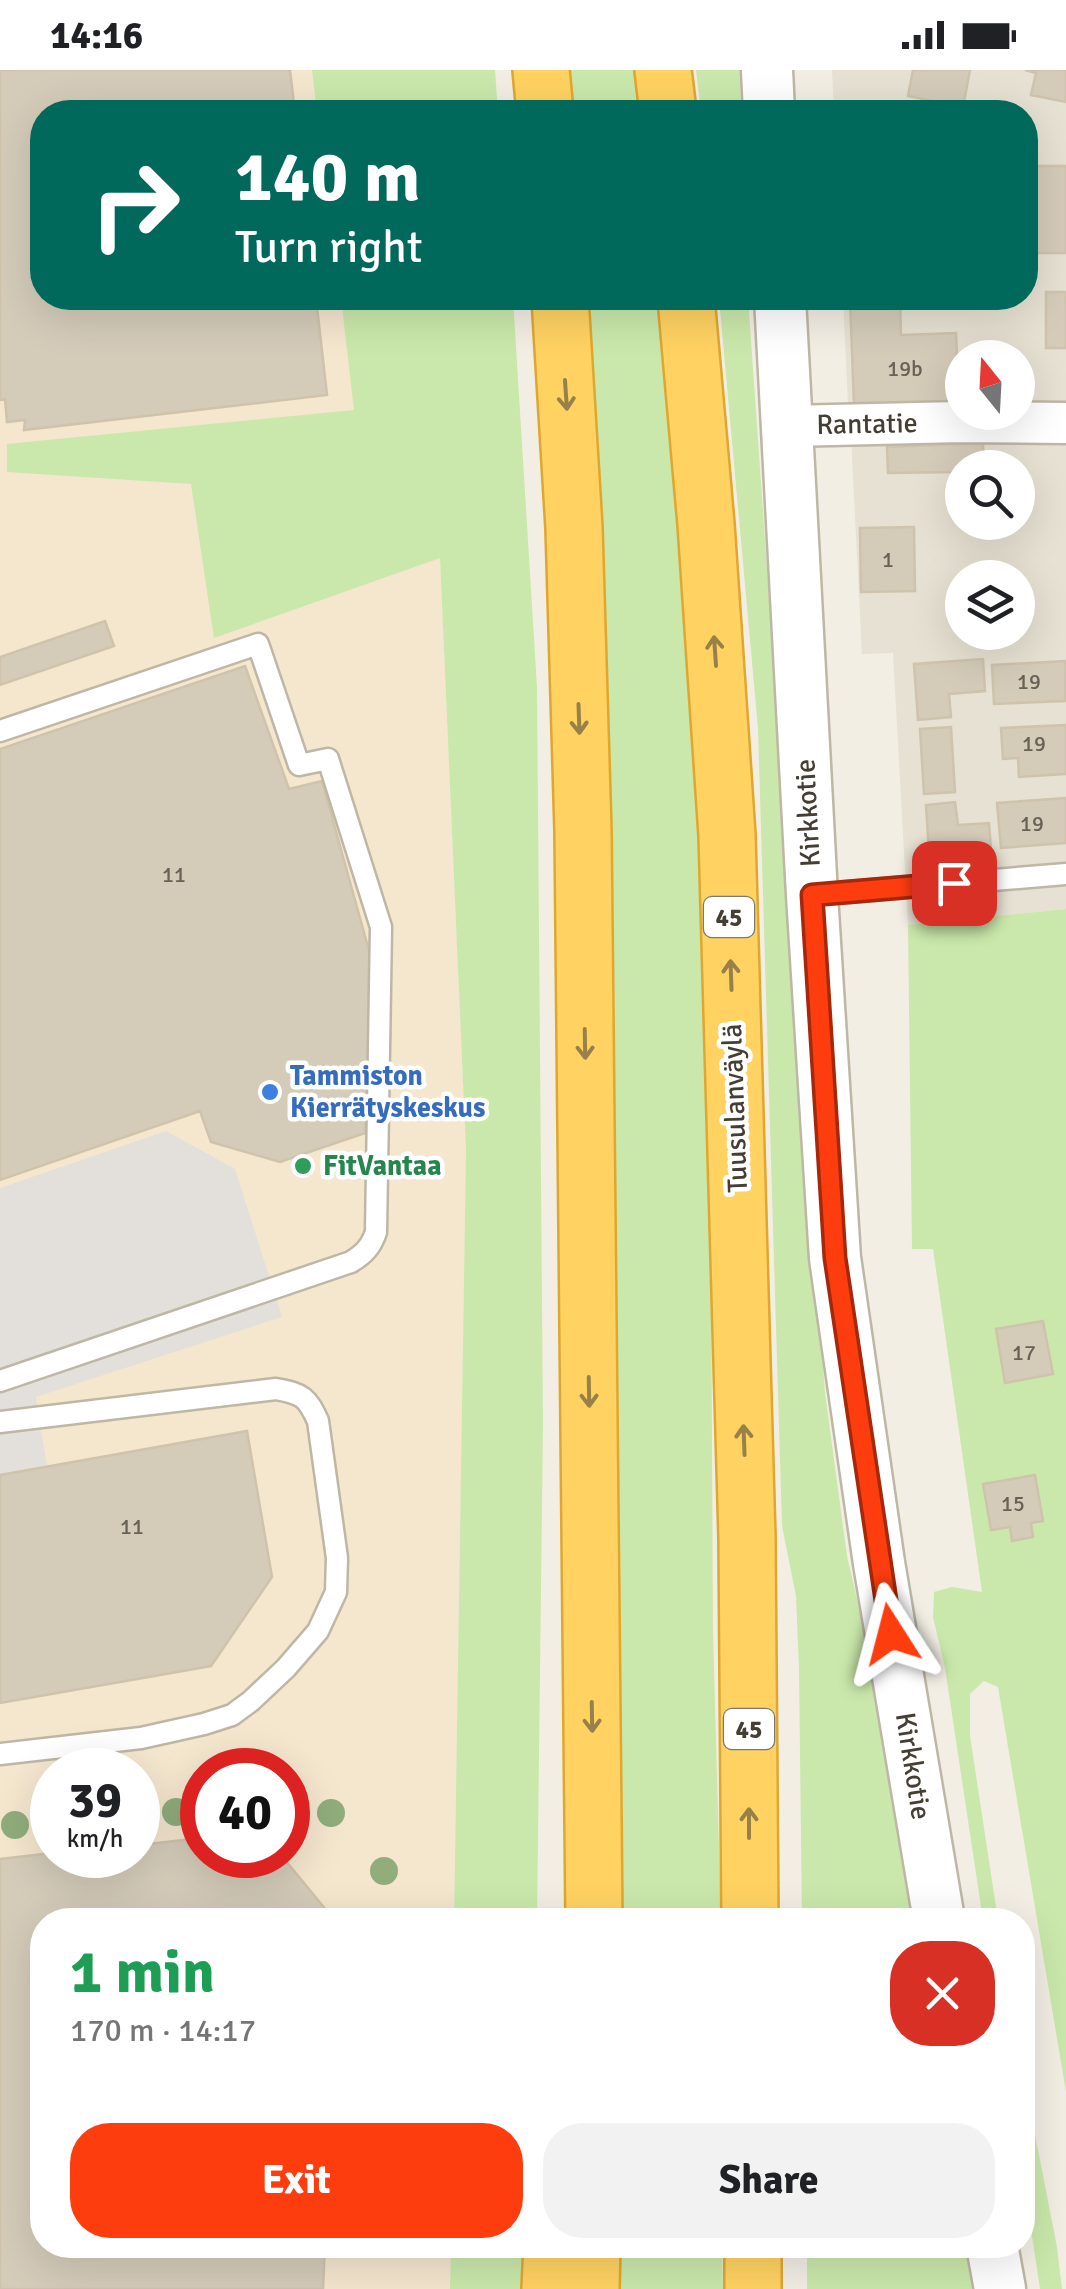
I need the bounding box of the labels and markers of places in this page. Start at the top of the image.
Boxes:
pin [912,841,997,926]
place label: Tammiston Kierrätyskeskus [290,1059,485,1125]
marker: Tammiston Kierrätyskeskus [259,1081,281,1103]
place label: FitVantaa [323,1149,442,1183]
marker: FitVantaa [292,1155,314,1177]

